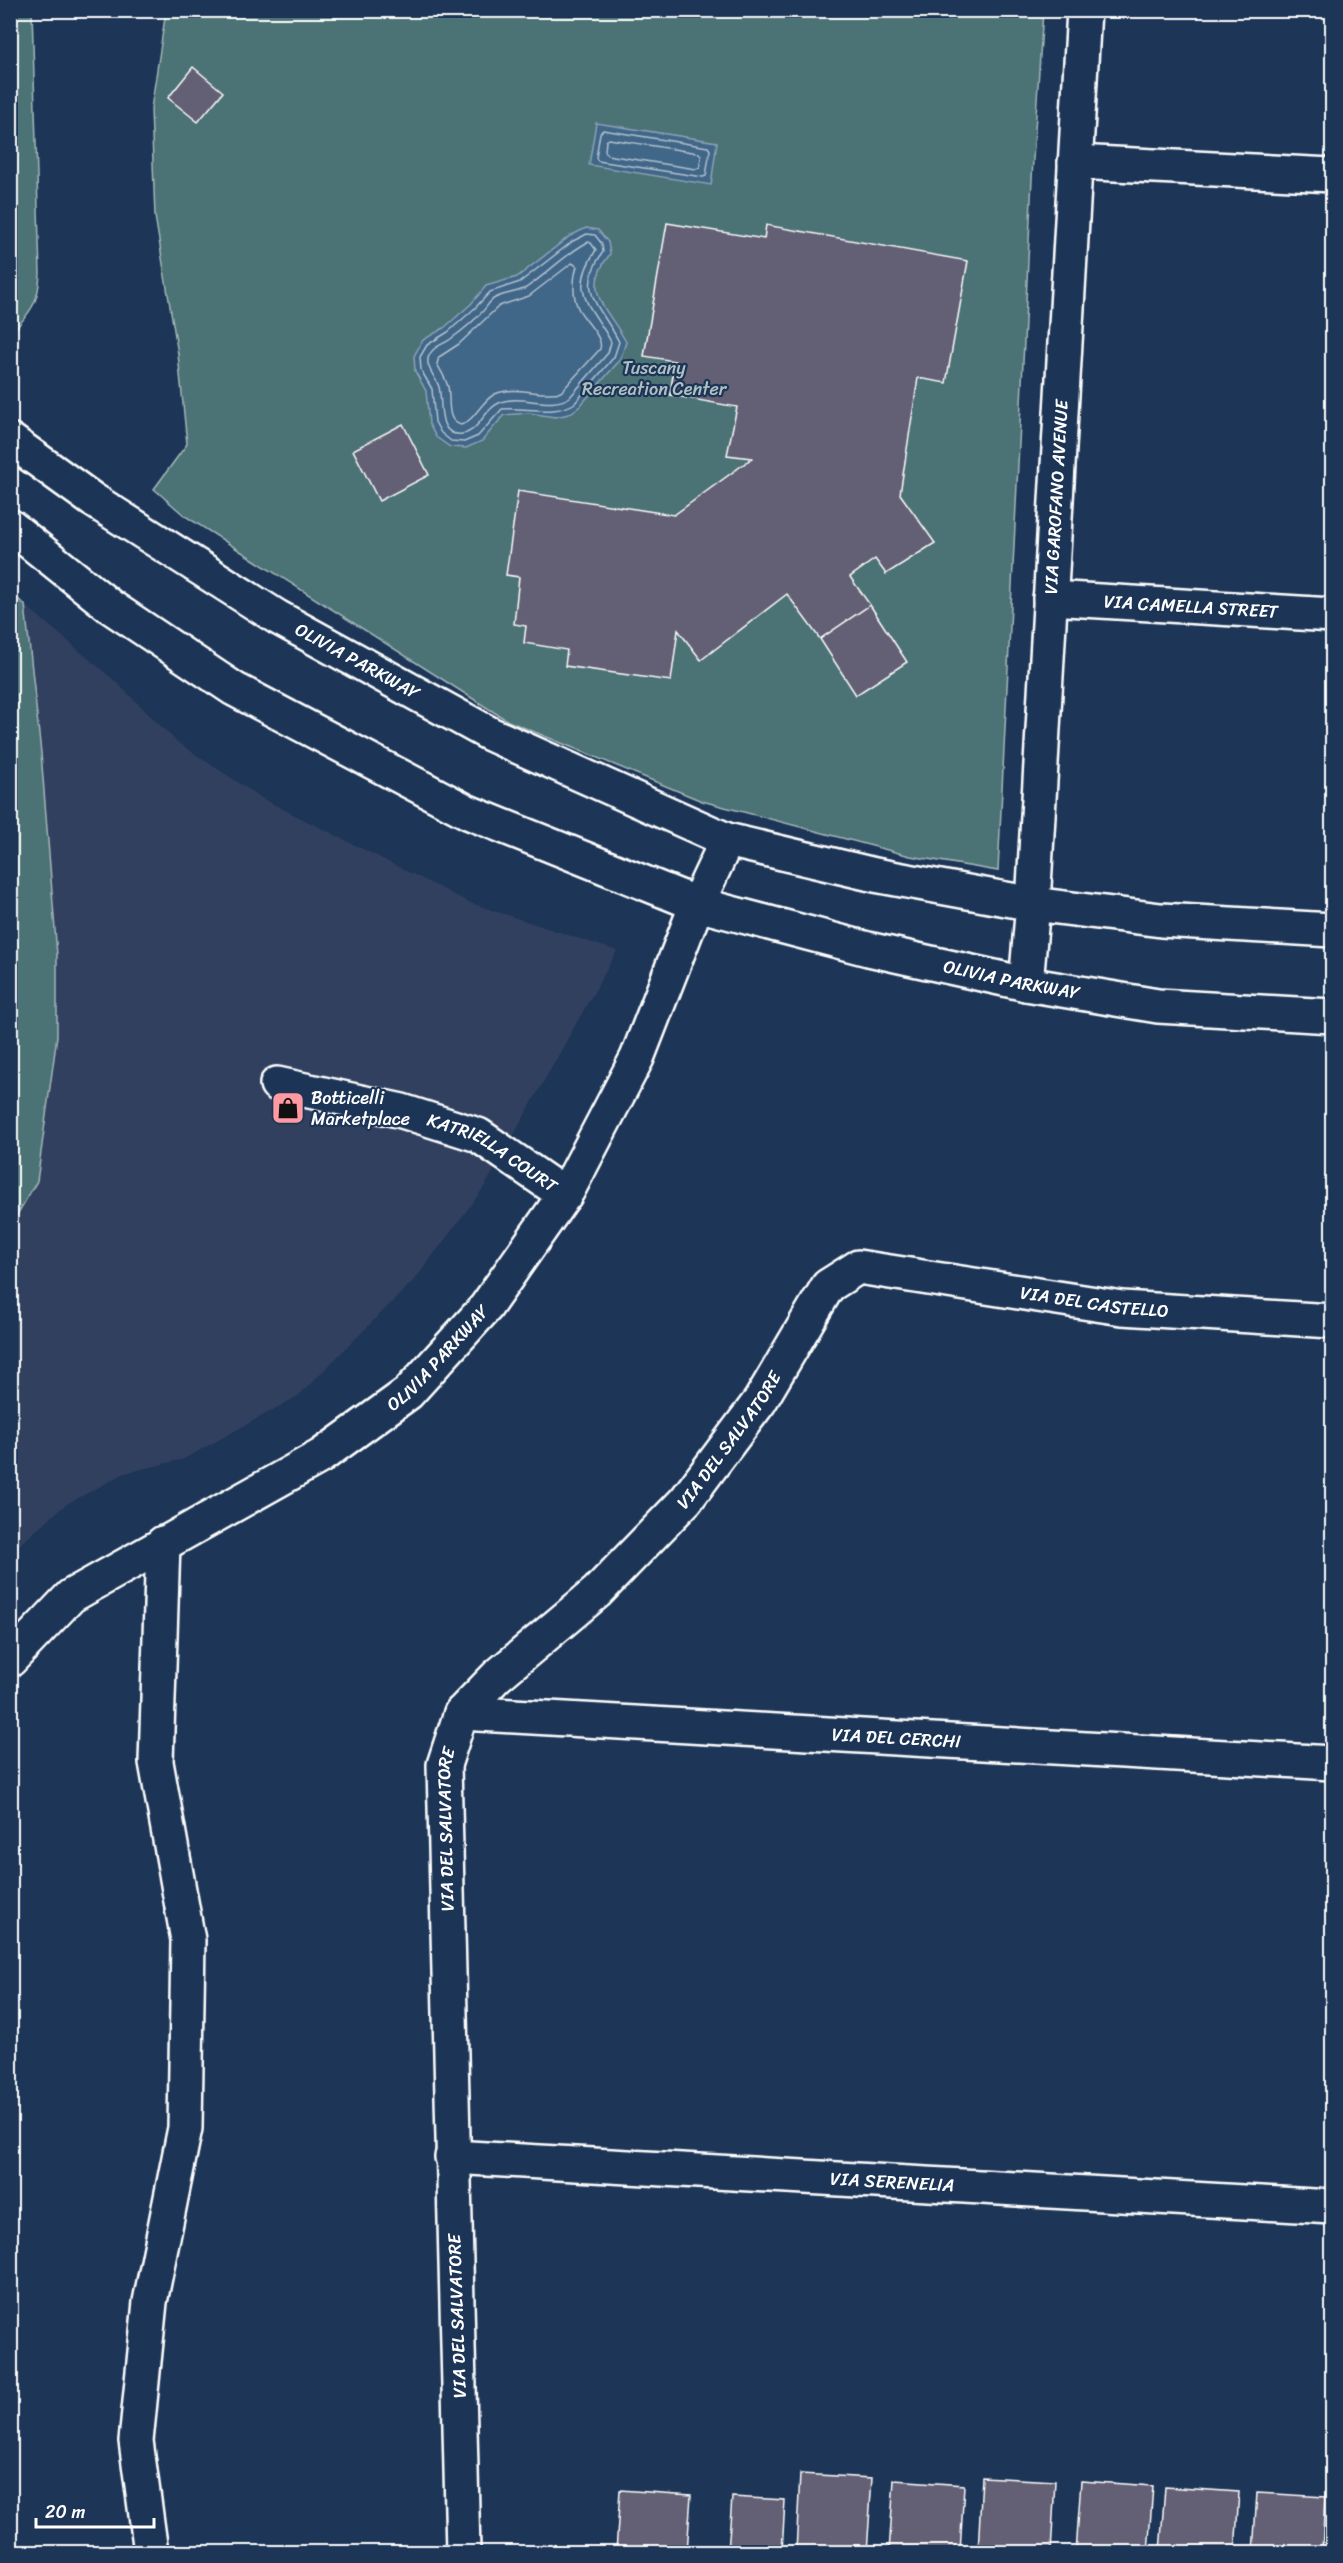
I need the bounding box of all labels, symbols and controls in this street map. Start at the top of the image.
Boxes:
park label: Tuscany Recreation Center [582,352,728,405]
street label: VIA GAROFANO AVENUE [1035,398,1078,595]
street label: VIA CAMELLA STREET [1103,585,1280,628]
street label: OLIVIA PARKWAY [289,614,426,709]
street label: OLIVIA PARKWAY [940,950,1083,1009]
place label: Botticelli Marketplace [311,1082,410,1135]
shop icon: Botticelli Marketplace [270,1090,306,1126]
street label: KATRIELLA COURT [423,1104,565,1202]
street label: VIA DEL CASTELLO [1018,1276,1170,1327]
street label: OLIVIA PARKWAY [380,1296,498,1420]
street label: VIA DEL SALVATORE [669,1364,791,1517]
street label: VIA DEL CERCHI [831,1718,962,1758]
street label: VIA DEL SALVATORE [428,1742,465,1912]
street label: VIA SERENELIA [829,2163,955,2202]
street label: VIA DEL SALVATORE [438,2232,476,2399]
scale bar [36,2491,154,2529]
text: 20 m [45,2496,85,2528]

